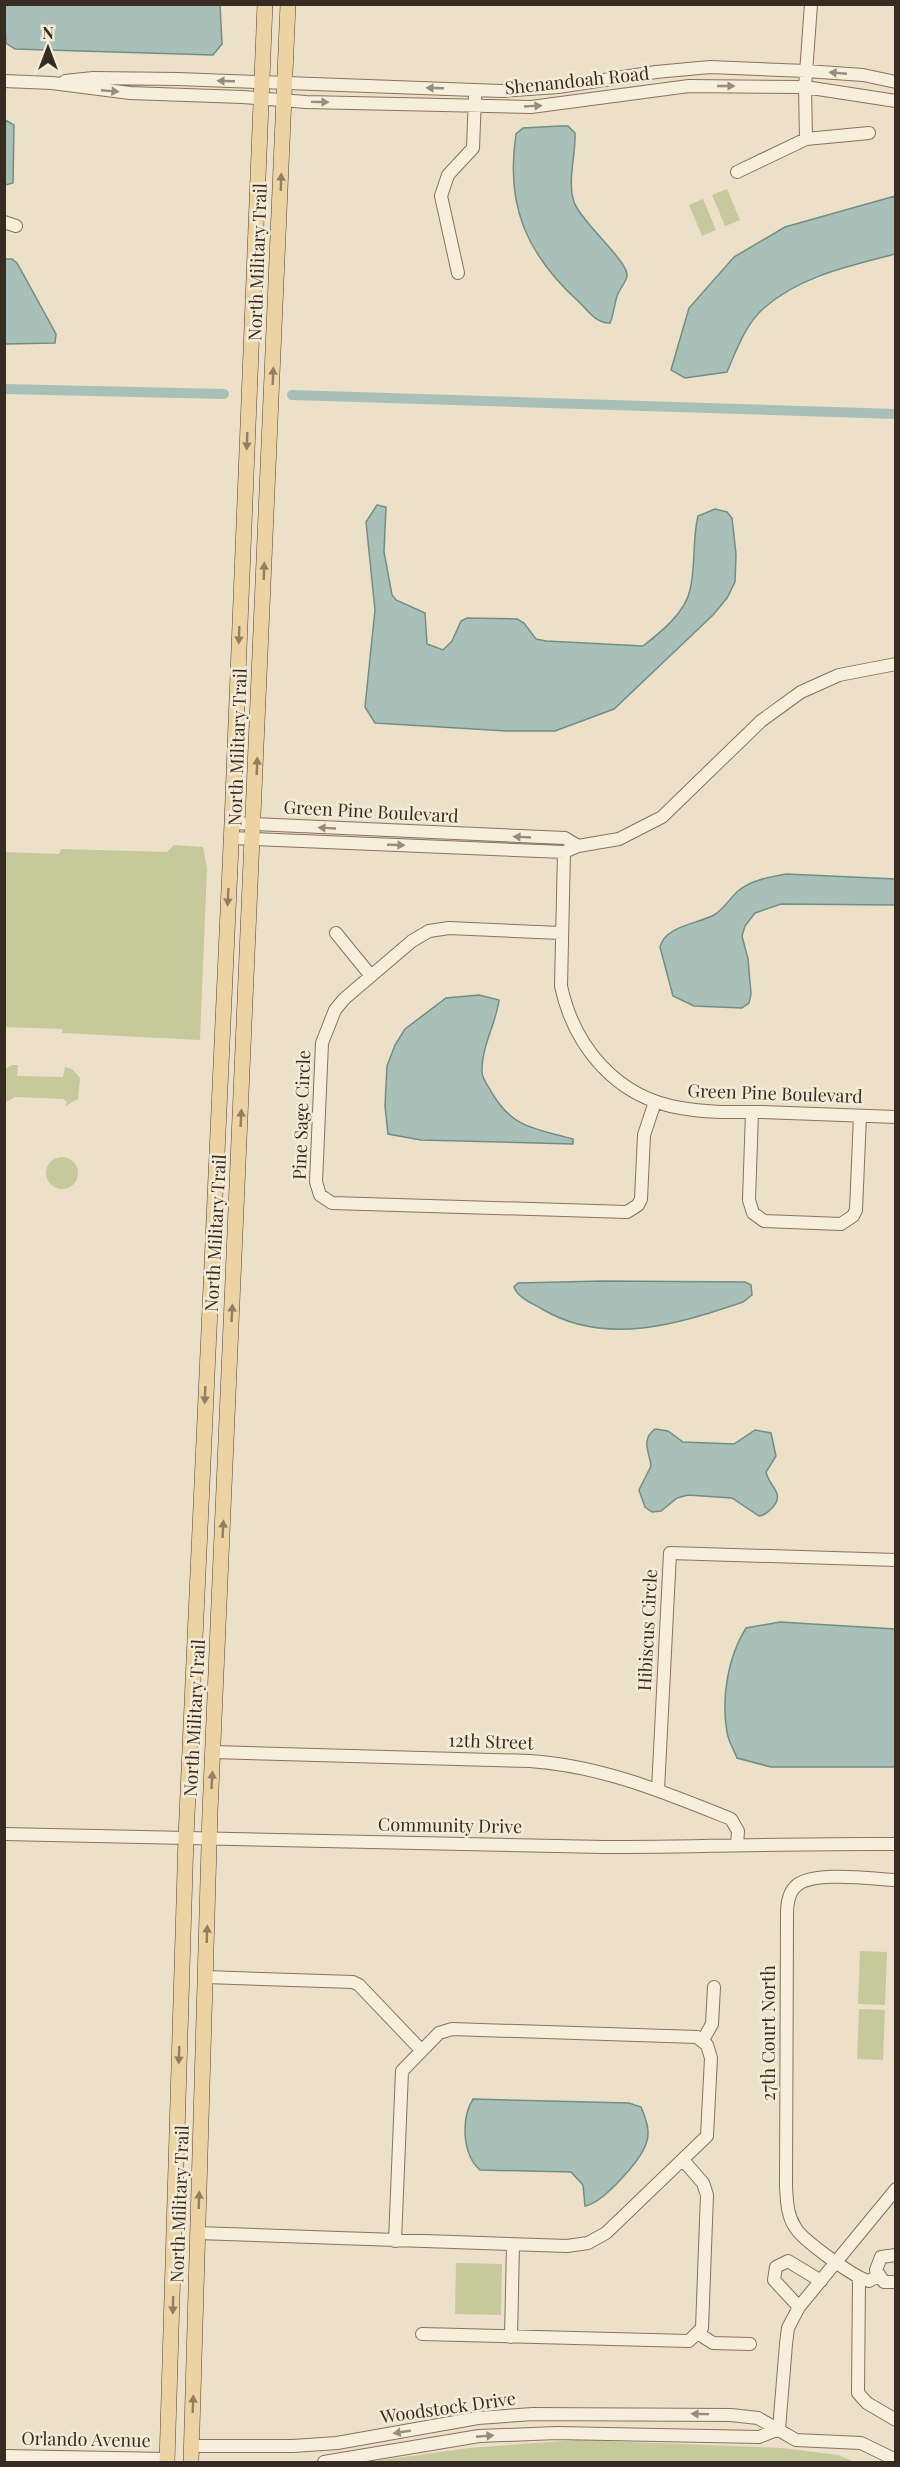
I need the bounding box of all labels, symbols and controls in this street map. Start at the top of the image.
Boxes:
north arrow [18,18,78,78]
text: N [42,22,54,43]
street label: Shenandoah Road [503,60,651,100]
one-way arrow [828,68,847,78]
one-way arrow [217,76,236,85]
one-way arrow [717,81,736,91]
one-way arrow [425,83,444,92]
one-way arrow [101,86,120,96]
one-way arrow [310,98,329,107]
one-way arrow [523,102,542,111]
one-way arrow [276,172,285,191]
street label: North Military Trail [242,183,272,341]
one-way arrow [268,367,277,386]
one-way arrow [243,431,252,450]
one-way arrow [260,562,269,581]
one-way arrow [235,626,244,645]
street label: North Military Trail [222,668,252,826]
one-way arrow [252,757,261,776]
street label: Green Pine Boulevard [283,794,460,828]
one-way arrow [318,823,337,832]
one-way arrow [512,832,531,841]
one-way arrow [386,840,405,849]
one-way arrow [223,887,233,906]
street label: Pine Sage Circle [287,1050,315,1180]
street label: Green Pine Boulevard [687,1078,864,1108]
one-way arrow [236,1109,245,1128]
street label: North Military Trail [199,1154,231,1312]
one-way arrow [228,1304,237,1323]
one-way arrow [200,1386,209,1405]
one-way arrow [218,1520,227,1539]
street label: Hibiscus Circle [632,1568,662,1692]
street label: North Military Trail [178,1639,210,1797]
street label: 12th Street [448,1728,535,1754]
one-way arrow [207,1771,216,1790]
street label: Community Drive [378,1812,522,1838]
one-way arrow [202,1925,212,1944]
street label: 27th Court North [756,1965,780,2101]
one-way arrow [175,2045,184,2064]
street label: North Military Trail [164,2125,194,2283]
one-way arrow [194,2191,203,2210]
one-way arrow [168,2295,177,2314]
street label: Woodstock Drive [378,2386,517,2429]
one-way arrow [188,2395,198,2414]
one-way arrow [691,2409,710,2419]
street label: Orlando Avenue [21,2426,151,2452]
one-way arrow [392,2428,411,2437]
one-way arrow [476,2432,495,2441]

